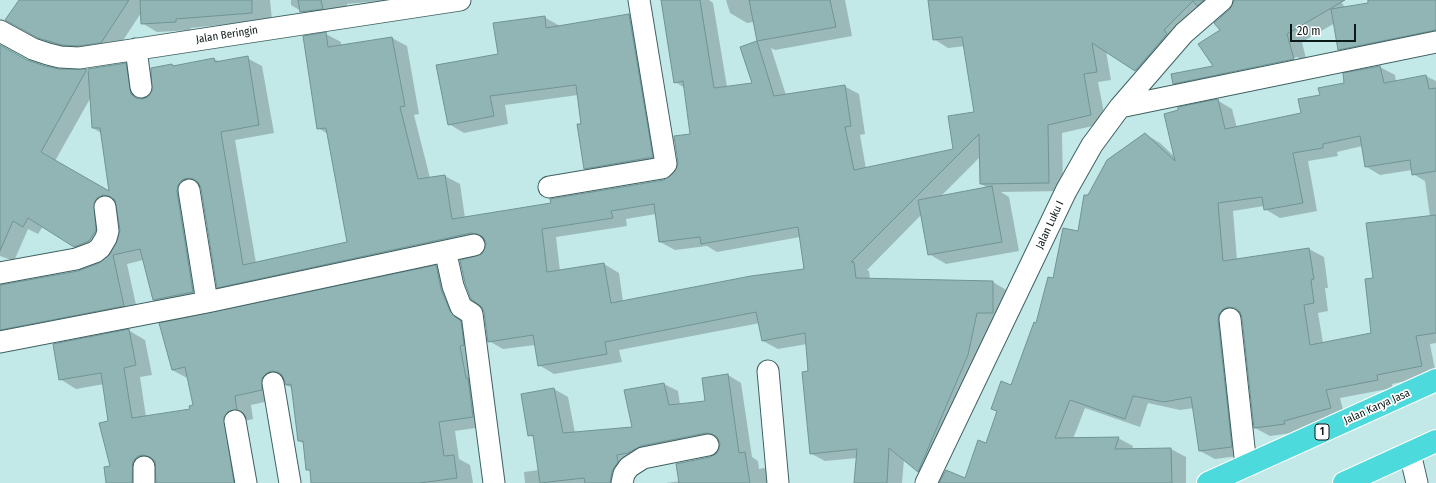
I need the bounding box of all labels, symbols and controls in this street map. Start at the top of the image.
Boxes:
scale bar [1292,16,1358,42]
street label: Jalan Beringin [195,24,259,46]
text: 20 m [1297,24,1321,38]
street label: Jalan Luku I [1033,199,1067,251]
street label: Jalan Karya Jasa [1342,387,1412,427]
road number: 1 [1315,424,1329,440]

